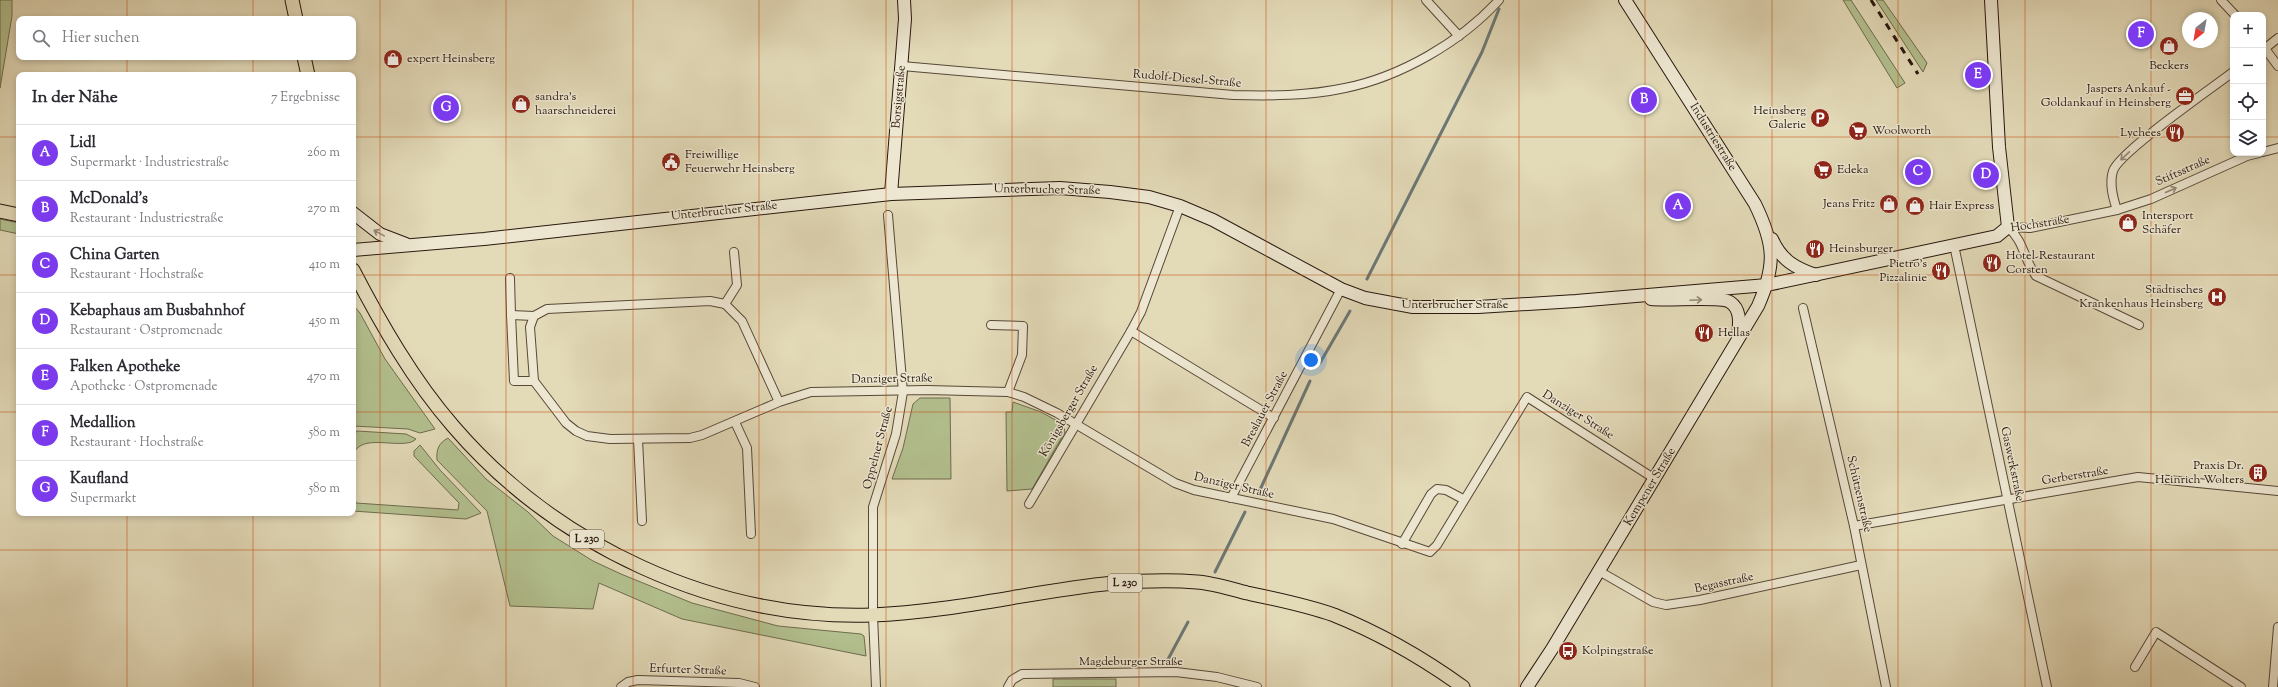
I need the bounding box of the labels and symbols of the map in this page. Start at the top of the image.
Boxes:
north arrow [2182,12,2218,48]
pin: F [2128,19,2154,49]
shop icon: Beckers [2158,35,2180,57]
shop icon: expert Heinsberg [382,48,404,70]
place label: expert Heinsberg [407,50,495,68]
place label: Beckers [2149,57,2189,75]
pin: E [1965,60,1991,90]
street label: Borsigstraße [887,64,911,129]
street label: Rudolf-Diesel-Straße [1132,65,1242,93]
place label: Jaspers Ankauf - Goldankauf in Heinsberg [2041,80,2171,112]
pin: B [1631,85,1657,115]
office icon: Jaspers Ankauf - Goldankauf in Heinsberg [2174,85,2196,107]
place label: sandra's haarschneiderei [535,88,617,120]
pin: G [433,93,459,123]
shop icon: sandra's haarschneiderei [510,93,532,115]
street label: Industriestraße [1685,99,1741,175]
place label: Heinsberg Galerie [1753,102,1806,134]
parking icon: Heinsberg Galerie [1809,107,1831,129]
supermarket icon: Woolworth [1847,120,1869,142]
place label: Woolworth [1872,122,1931,140]
restaurant icon: Lychees [2164,122,2186,144]
place label: Lychees [2120,124,2161,142]
place label: Freiwillige Feuerwehr Heinsberg [685,146,795,178]
public building icon: Freiwillige Feuerwehr Heinsberg [660,151,682,173]
one-way arrow [2120,151,2130,161]
street label: Stiftsstraße [2153,151,2214,191]
pin: C [1905,157,1931,187]
supermarket icon: Edeka [1812,159,1834,181]
pin: D [1973,160,1999,190]
place label: Edeka [1837,161,1869,179]
street label: Unterbrucher Straße [993,180,1101,200]
one-way arrow [2164,186,2176,193]
pin: A [1665,191,1691,221]
shop icon: Jeans Fritz [1878,193,1900,215]
place label: Jeans Fritz [1822,195,1875,213]
shop icon: Hair Express [1904,195,1926,217]
street label: Unterbrucher Straße [670,196,779,226]
place label: Hair Express [1929,197,1995,215]
place label: Intersport Schäfer [2142,207,2194,239]
street label: Hochstraße [2009,210,2071,238]
shop icon: Intersport Schäfer [2117,212,2139,234]
one-way arrow [373,229,385,236]
restaurant icon: Heinsburger [1804,238,1826,260]
place label: Heinsburger [1829,240,1894,258]
place label: Hotel-Restaurant Corsten [2006,247,2095,279]
restaurant icon: Hotel-Restaurant Corsten [1981,252,2003,274]
place label: Pietro's Pizzalinie [1880,255,1927,287]
restaurant icon: Pietro's Pizzalinie [1930,260,1952,282]
place label: Städtisches Krankenhaus Heinsberg [2079,281,2203,313]
hospital icon: Städtisches Krankenhaus Heinsberg [2206,286,2228,308]
street label: Unterbrucher Straße [1402,296,1509,314]
one-way arrow [1689,296,1702,303]
restaurant icon: Hellas [1693,322,1715,344]
place label: Hellas [1718,324,1750,342]
your location [1301,350,1321,370]
street label: Königsberger Straße [1035,361,1103,460]
street label: Breslauer Straße [1237,367,1293,450]
street label: Danziger Straße [851,369,933,389]
street label: Danziger Straße [1539,386,1618,444]
street label: Oppelner Straße [858,404,898,491]
street label: Gaswerkstraße [1995,425,2029,503]
street label: Kempener Straße [1619,444,1681,530]
street label: Schützenstraße [1841,454,1877,535]
place label: Praxis Dr. Heinrich Wolters [2155,457,2244,489]
street label: Gerberstraße [2040,462,2110,490]
building icon: Praxis Dr. Heinrich Wolters [2247,462,2269,484]
street label: Danziger Straße [1192,468,1276,504]
road number: L 230 [570,530,604,548]
street label: Begasstraße [1693,568,1756,598]
road number: L 230 [1108,574,1142,592]
bus stop icon: Kolpingstraße [1557,640,1579,662]
place label: Kolpingstraße [1582,642,1654,660]
street label: Magdeburger Straße [1079,653,1183,671]
street label: Erfurter Straße [649,660,727,680]

